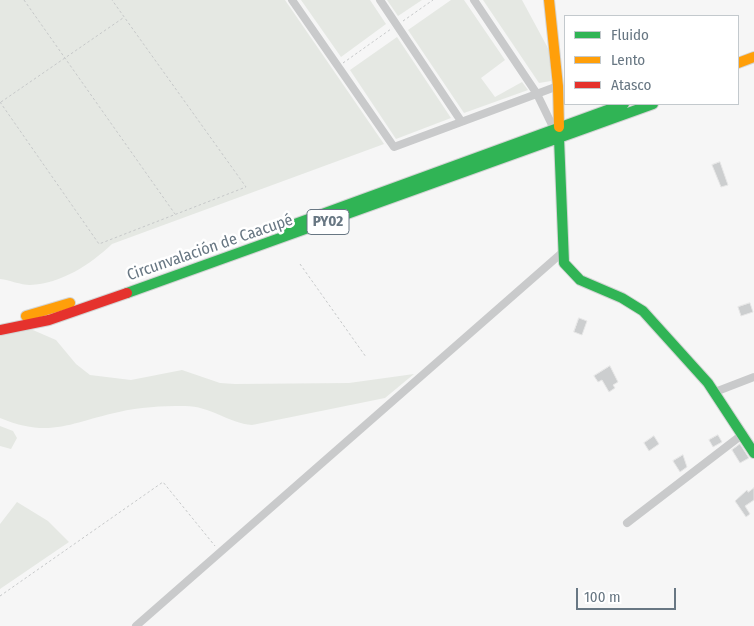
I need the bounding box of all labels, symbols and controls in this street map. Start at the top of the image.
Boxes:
legend [564,15,739,105]
text: Fluido [611,26,649,44]
text: Lento [611,51,645,69]
text: Atasco [611,76,651,94]
road number: PY02 [307,210,349,234]
street label: Circunvalación de Caacupé [125,211,295,285]
scale bar [579,578,679,610]
text: 100 m [584,588,621,606]

